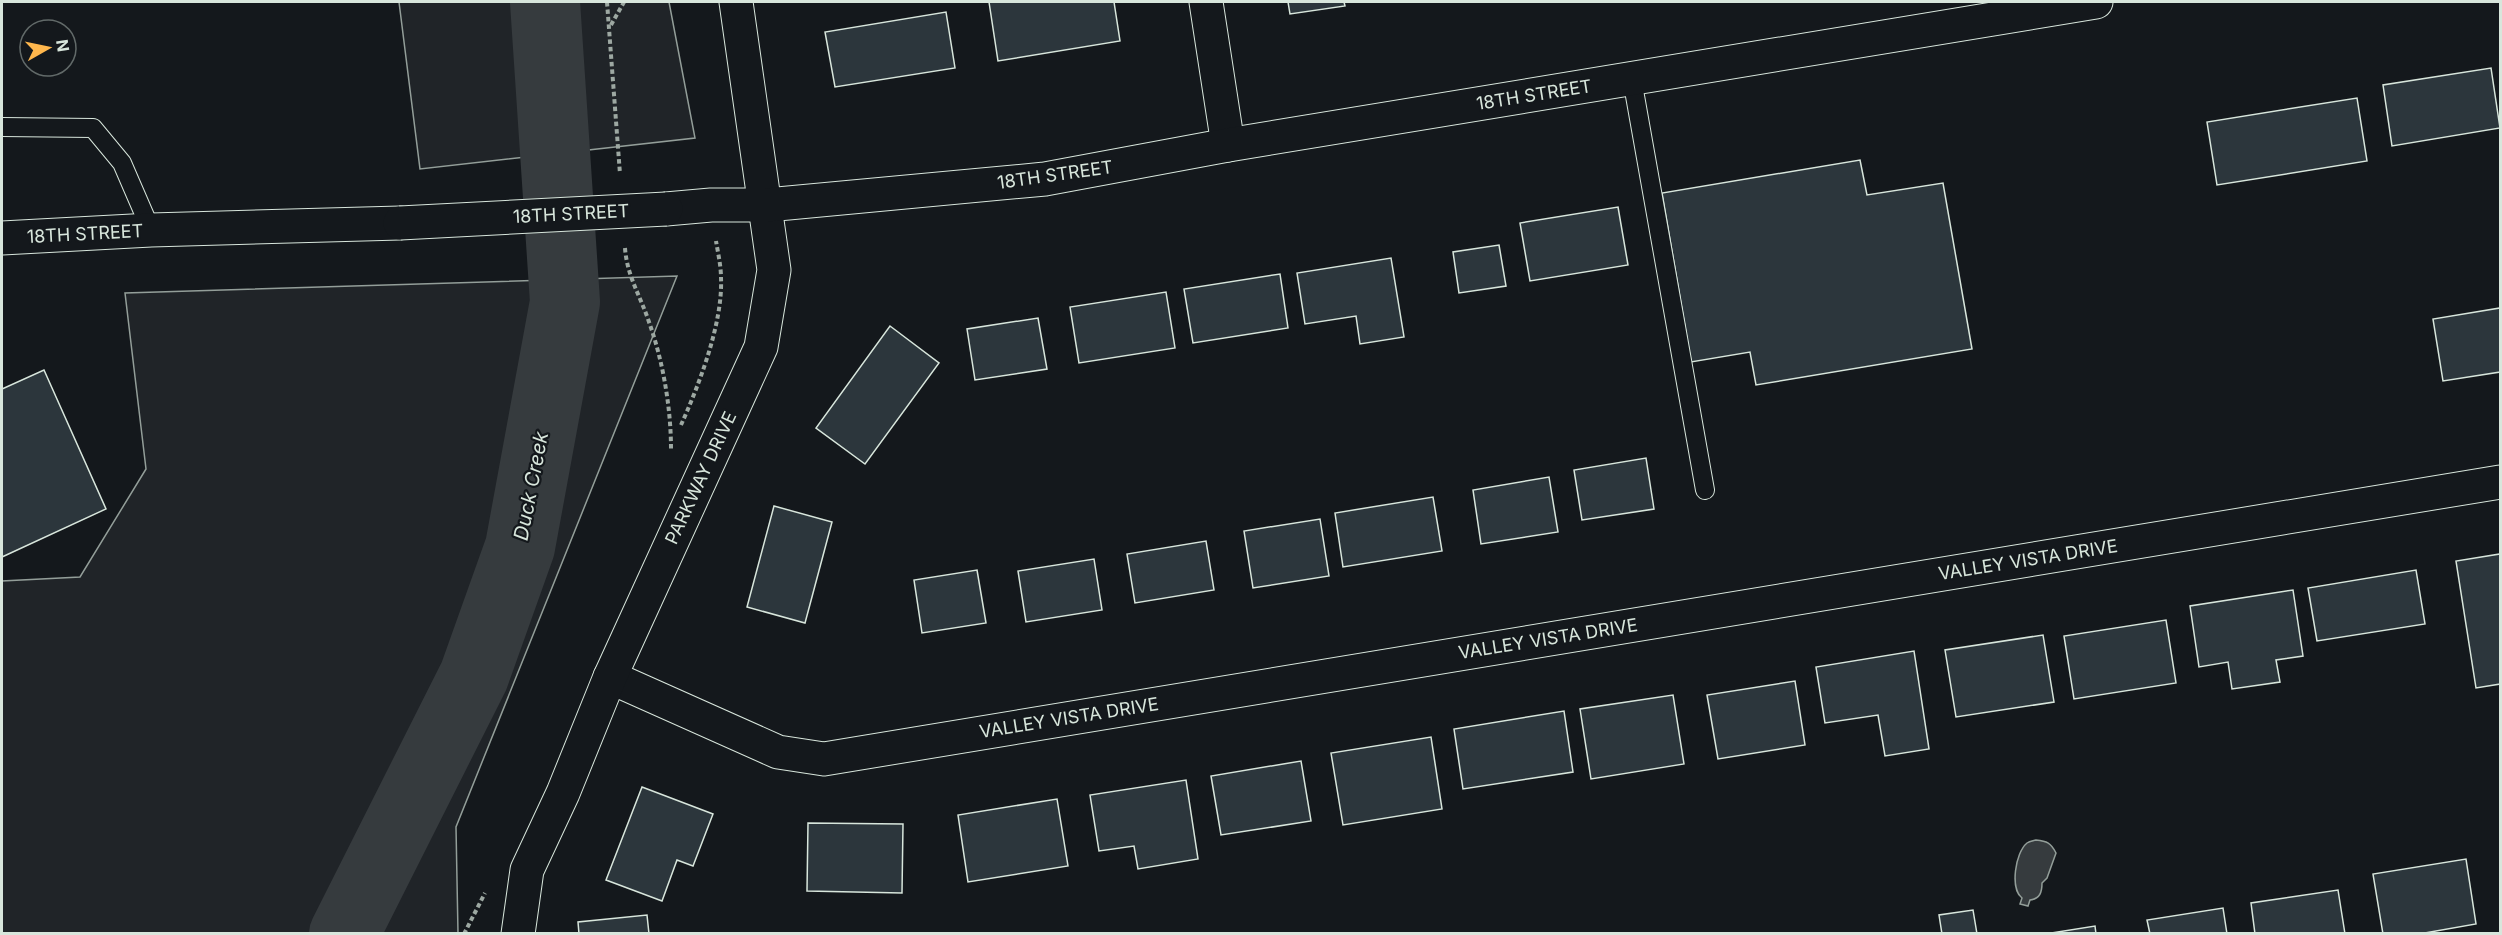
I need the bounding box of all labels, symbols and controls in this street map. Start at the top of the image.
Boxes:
north arrow [18,18,78,78]
text: N [52,38,74,53]
street label: 18TH STREET [1475,75,1593,114]
street label: 18TH STREET [996,156,1114,193]
street label: 18TH STREET [512,200,630,227]
street label: 18TH STREET [26,220,144,247]
street label: PARKWAY DRIVE [661,408,740,547]
water label: Duck Creek [509,429,553,542]
street label: VALLEY VISTA DRIVE [1937,535,2119,584]
street label: VALLEY VISTA DRIVE [1457,614,1639,663]
street label: VALLEY VISTA DRIVE [978,693,1160,742]

